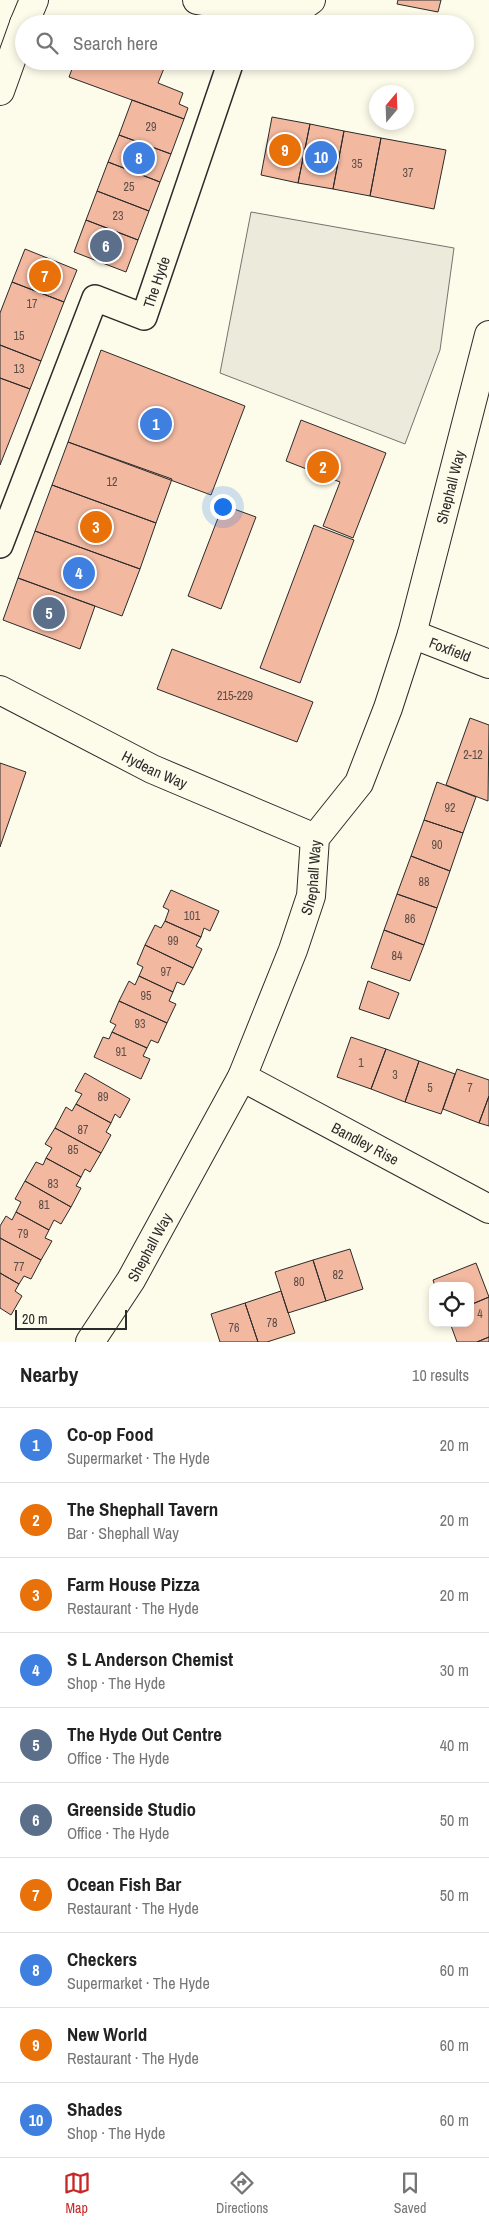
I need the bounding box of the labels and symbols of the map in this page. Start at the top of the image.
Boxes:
north arrow [369,85,414,130]
house number: 29 [146,119,156,135]
pin: 9 [269,131,301,169]
pin: 10 [305,138,337,176]
pin: 8 [123,139,155,177]
house number: 35 [352,156,363,172]
house number: 37 [403,165,414,181]
house number: 25 [124,179,135,195]
house number: 23 [113,208,123,224]
pin: 6 [90,227,122,265]
street label: The Hyde [137,253,174,311]
pin: 7 [29,257,61,295]
house number: 17 [27,296,38,312]
house number: 15 [14,328,25,344]
house number: 13 [14,361,24,377]
pin: 1 [140,405,172,443]
street label: Shephall Way [430,447,470,526]
pin: 2 [307,448,339,486]
house number: 12 [107,474,117,490]
your location [210,494,236,520]
pin: 3 [80,508,112,546]
pin: 4 [63,554,95,592]
pin: 5 [33,594,65,632]
street label: Foxfield [426,631,474,667]
house number: 215-229 [217,688,253,704]
street label: Hydean Way [118,745,192,794]
house number: 2-12 [463,747,483,763]
house number: 92 [445,800,455,816]
house number: 90 [432,837,442,853]
street label: Shephall Way [295,838,325,918]
house number: 88 [419,874,429,890]
house number: 101 [184,908,201,924]
house number: 86 [405,911,415,927]
house number: 99 [168,933,178,949]
house number: 84 [392,948,403,964]
house number: 97 [161,964,172,980]
house number: 95 [141,988,152,1004]
house number: 93 [135,1016,145,1032]
house number: 91 [116,1044,127,1060]
house number: 1 [358,1055,364,1071]
house number: 3 [392,1067,398,1083]
house number: 5 [427,1080,433,1096]
house number: 7 [467,1080,473,1096]
house number: 89 [98,1089,108,1105]
street label: Bandley Rise [328,1116,403,1170]
house number: 87 [78,1122,89,1138]
house number: 85 [68,1142,79,1158]
house number: 83 [48,1176,58,1192]
house number: 81 [39,1197,50,1213]
street label: Shephall Way [122,1208,177,1285]
house number: 79 [18,1226,28,1242]
house number: 77 [14,1259,25,1275]
house number: 82 [333,1267,343,1283]
house number: 80 [294,1274,304,1290]
house number: 4 [477,1306,483,1322]
scale bar [15,1307,128,1330]
house number: 78 [267,1315,277,1331]
house number: 76 [229,1320,239,1336]

